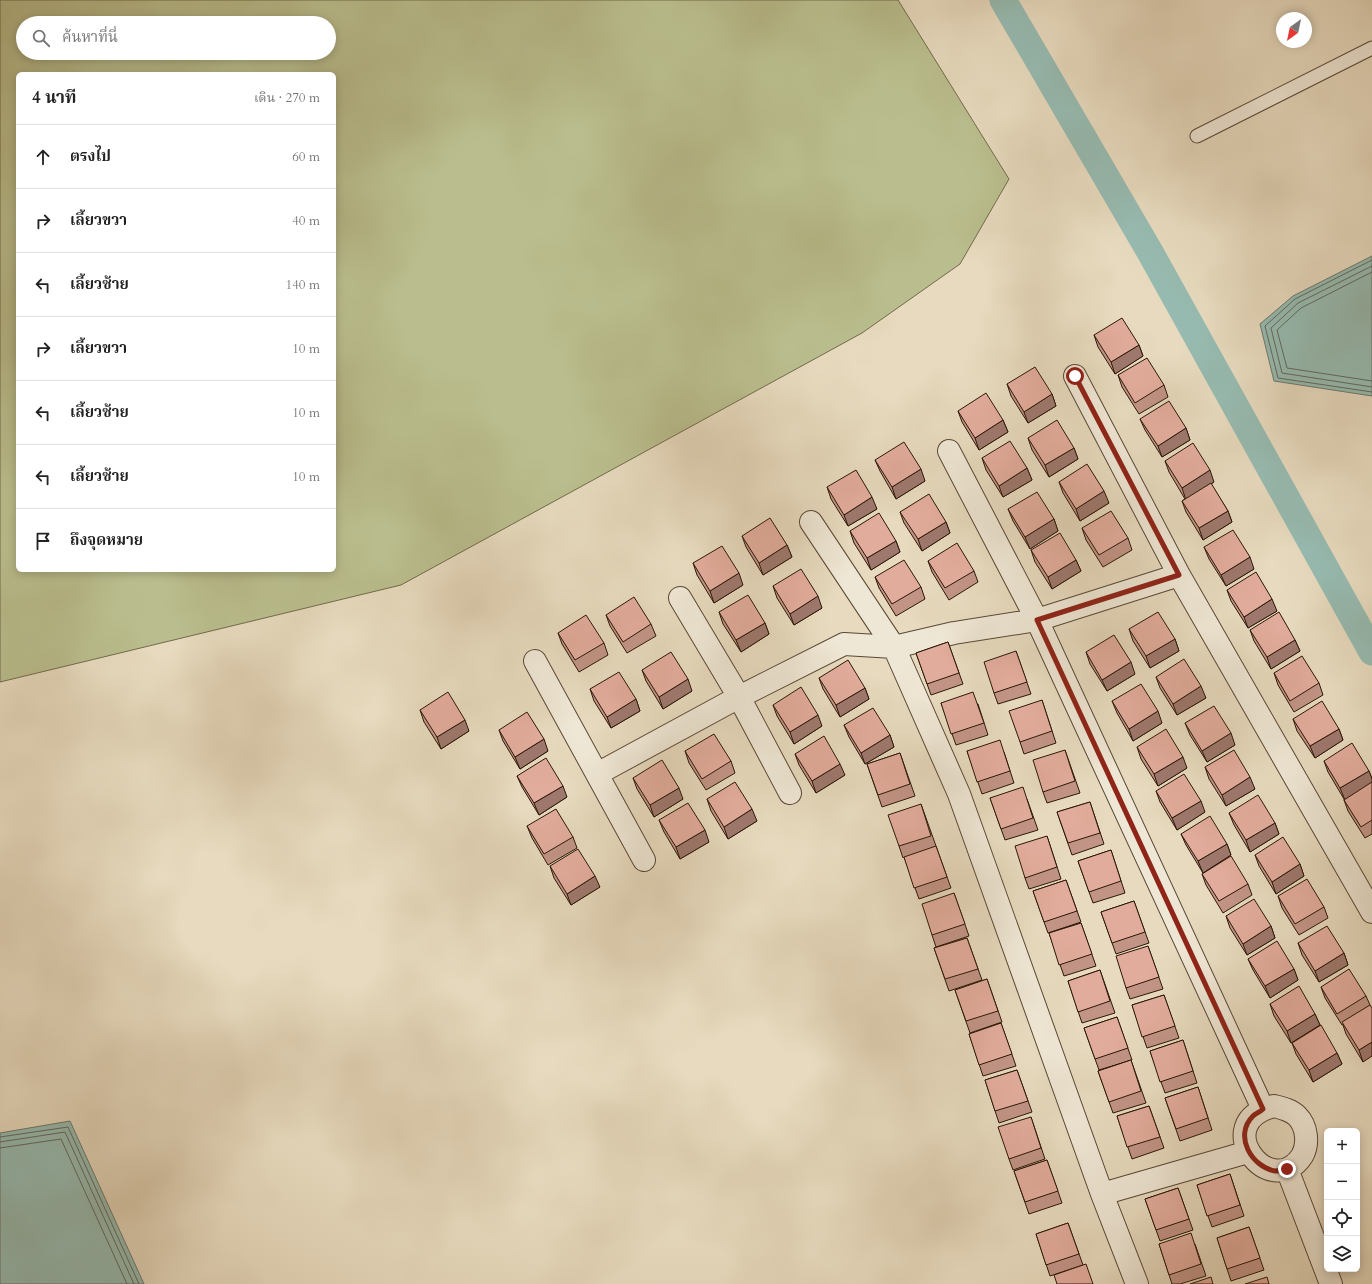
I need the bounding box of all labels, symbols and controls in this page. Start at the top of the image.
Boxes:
north arrow [1276,12,1312,48]
search box [16,16,336,60]
icon: search [30,27,52,49]
text: ค้นหาที่นี่ [62,27,118,47]
text: 4 นาที [32,86,76,109]
text: เดิน · 270 m [254,89,320,107]
icon: ahead [32,146,54,168]
text: ตรงไป [70,146,111,166]
text: 60 m [292,148,320,166]
icon: right [32,210,54,232]
text: เลี้ยวขวา [70,210,127,230]
text: 40 m [292,212,320,230]
icon: left [32,274,54,296]
text: เลี้ยวซ้าย [70,274,129,294]
text: 140 m [286,276,320,294]
icon: right [32,338,54,360]
text: เลี้ยวขวา [70,338,127,358]
text: 10 m [292,340,320,358]
route start [1066,367,1084,385]
icon: left [32,402,54,424]
text: เลี้ยวซ้าย [70,402,129,422]
text: 10 m [292,404,320,422]
icon: left [32,466,54,488]
text: เลี้ยวซ้าย [70,466,129,486]
text: 10 m [292,468,320,486]
icon: arrive [32,530,54,552]
text: ถึงจุดหมาย [70,530,143,550]
map controls [1324,1128,1360,1272]
button: + [1324,1128,1360,1164]
route end [1278,1160,1296,1178]
button: − [1324,1164,1360,1200]
button: locate [1324,1200,1360,1236]
button: layers [1324,1236,1360,1272]

